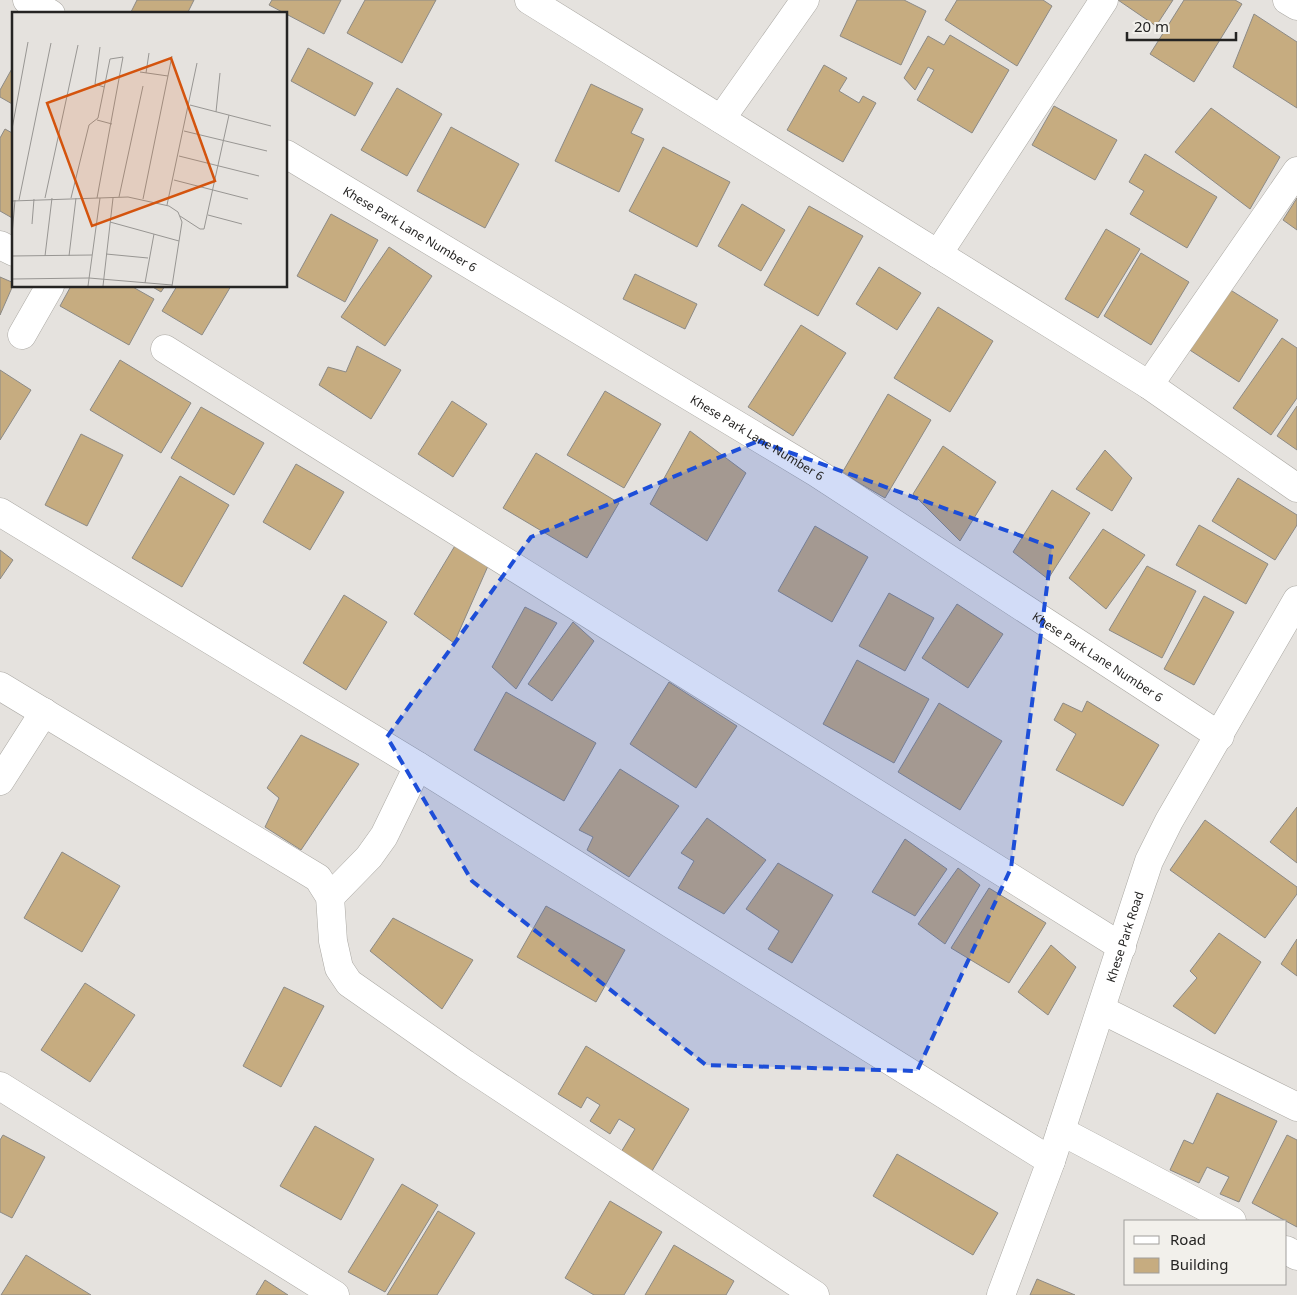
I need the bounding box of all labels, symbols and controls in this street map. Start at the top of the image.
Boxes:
scale bar [1127,10,1236,42]
inset map [12,12,288,288]
text: 20 m [1134,16,1169,36]
street label: Khese Park Lane Number 6 [340,182,480,275]
street label: Khese Park Lane Number 6 [687,391,828,484]
street label: Khese Park Lane Number 6 [1029,607,1167,705]
street label: Khese Park Road [1101,889,1147,984]
legend [1124,1220,1287,1285]
text: Road [1170,1229,1206,1249]
text: Building [1170,1254,1228,1274]

